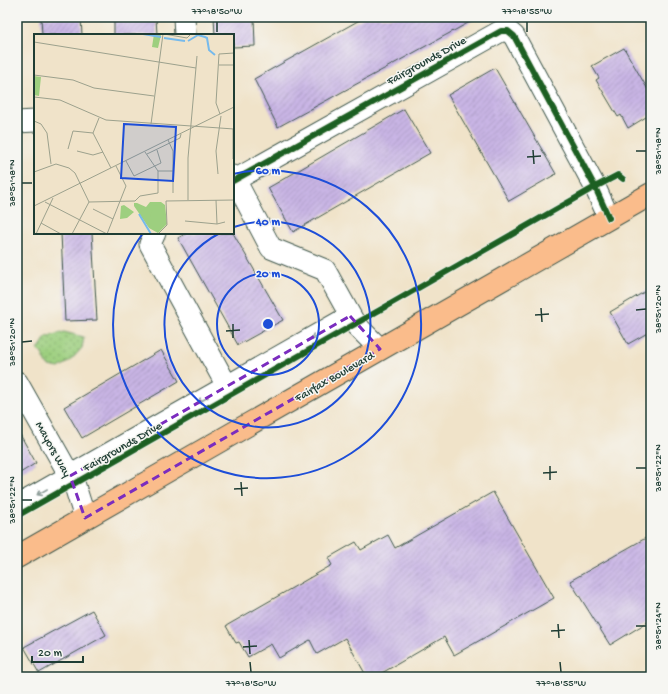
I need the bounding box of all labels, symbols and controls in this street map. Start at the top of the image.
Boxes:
text: 77°18'50"W [191,6,243,18]
text: 77°18'55"W [501,6,553,18]
inset map [34,34,234,234]
street label: Fairgrounds Drive [384,34,470,90]
text: 38°51'18"N [653,127,665,176]
text: 38°51'18"N [7,159,19,208]
text: 60 m [256,165,281,179]
text: 40 m [255,216,280,230]
text: 20 m [256,268,281,282]
text: 38°51'20"N [653,284,665,334]
text: 38°51'20"N [7,317,19,367]
centre of rings [261,317,275,331]
one-way arrow [310,332,322,340]
street label: Fairfax Boulevard [292,349,378,407]
one-way arrow [197,396,209,404]
street label: Fairgrounds Drive [80,419,166,476]
street label: Mayors Way [31,420,73,480]
text: 38°51'22"N [653,444,665,493]
text: 38°51'22"N [7,476,19,525]
one-way arrow [36,488,48,496]
text: 38°51'24"N [653,602,665,651]
scale bar [32,638,83,664]
text: 20 m [38,647,63,661]
text: 77°18'50"W [225,678,277,690]
text: 77°18'55"W [535,678,587,690]

